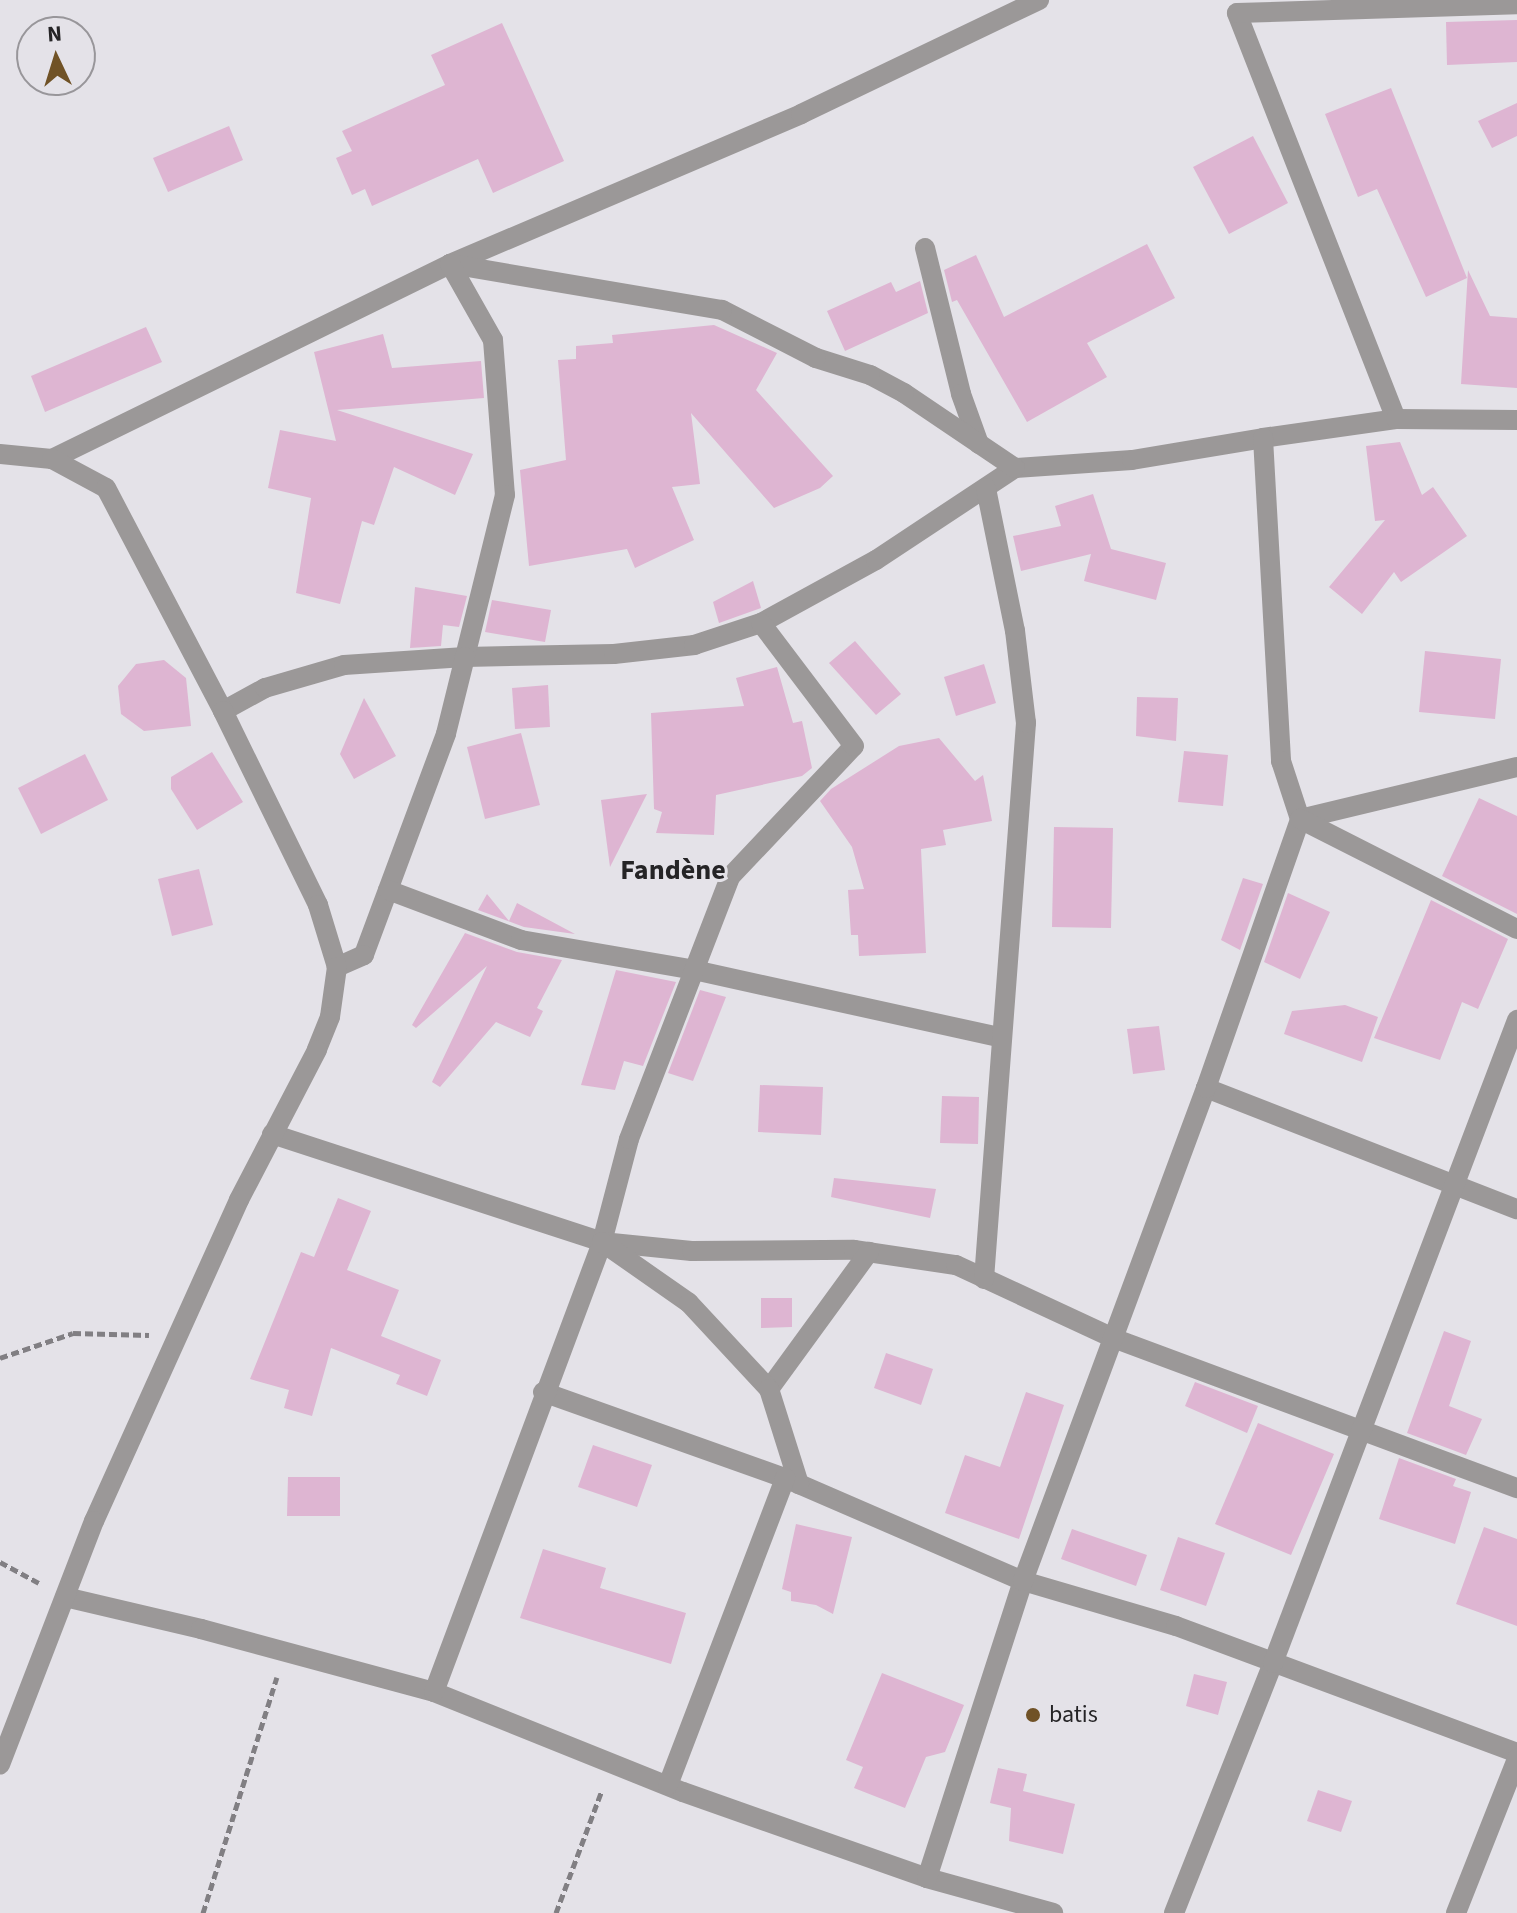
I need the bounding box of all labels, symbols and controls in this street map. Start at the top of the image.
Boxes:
north arrow [16,16,96,96]
text: N [46,18,63,51]
district label: Fandène [620,853,726,887]
place label: batis [1049,1701,1098,1729]
marker: batis [1024,1706,1042,1724]

